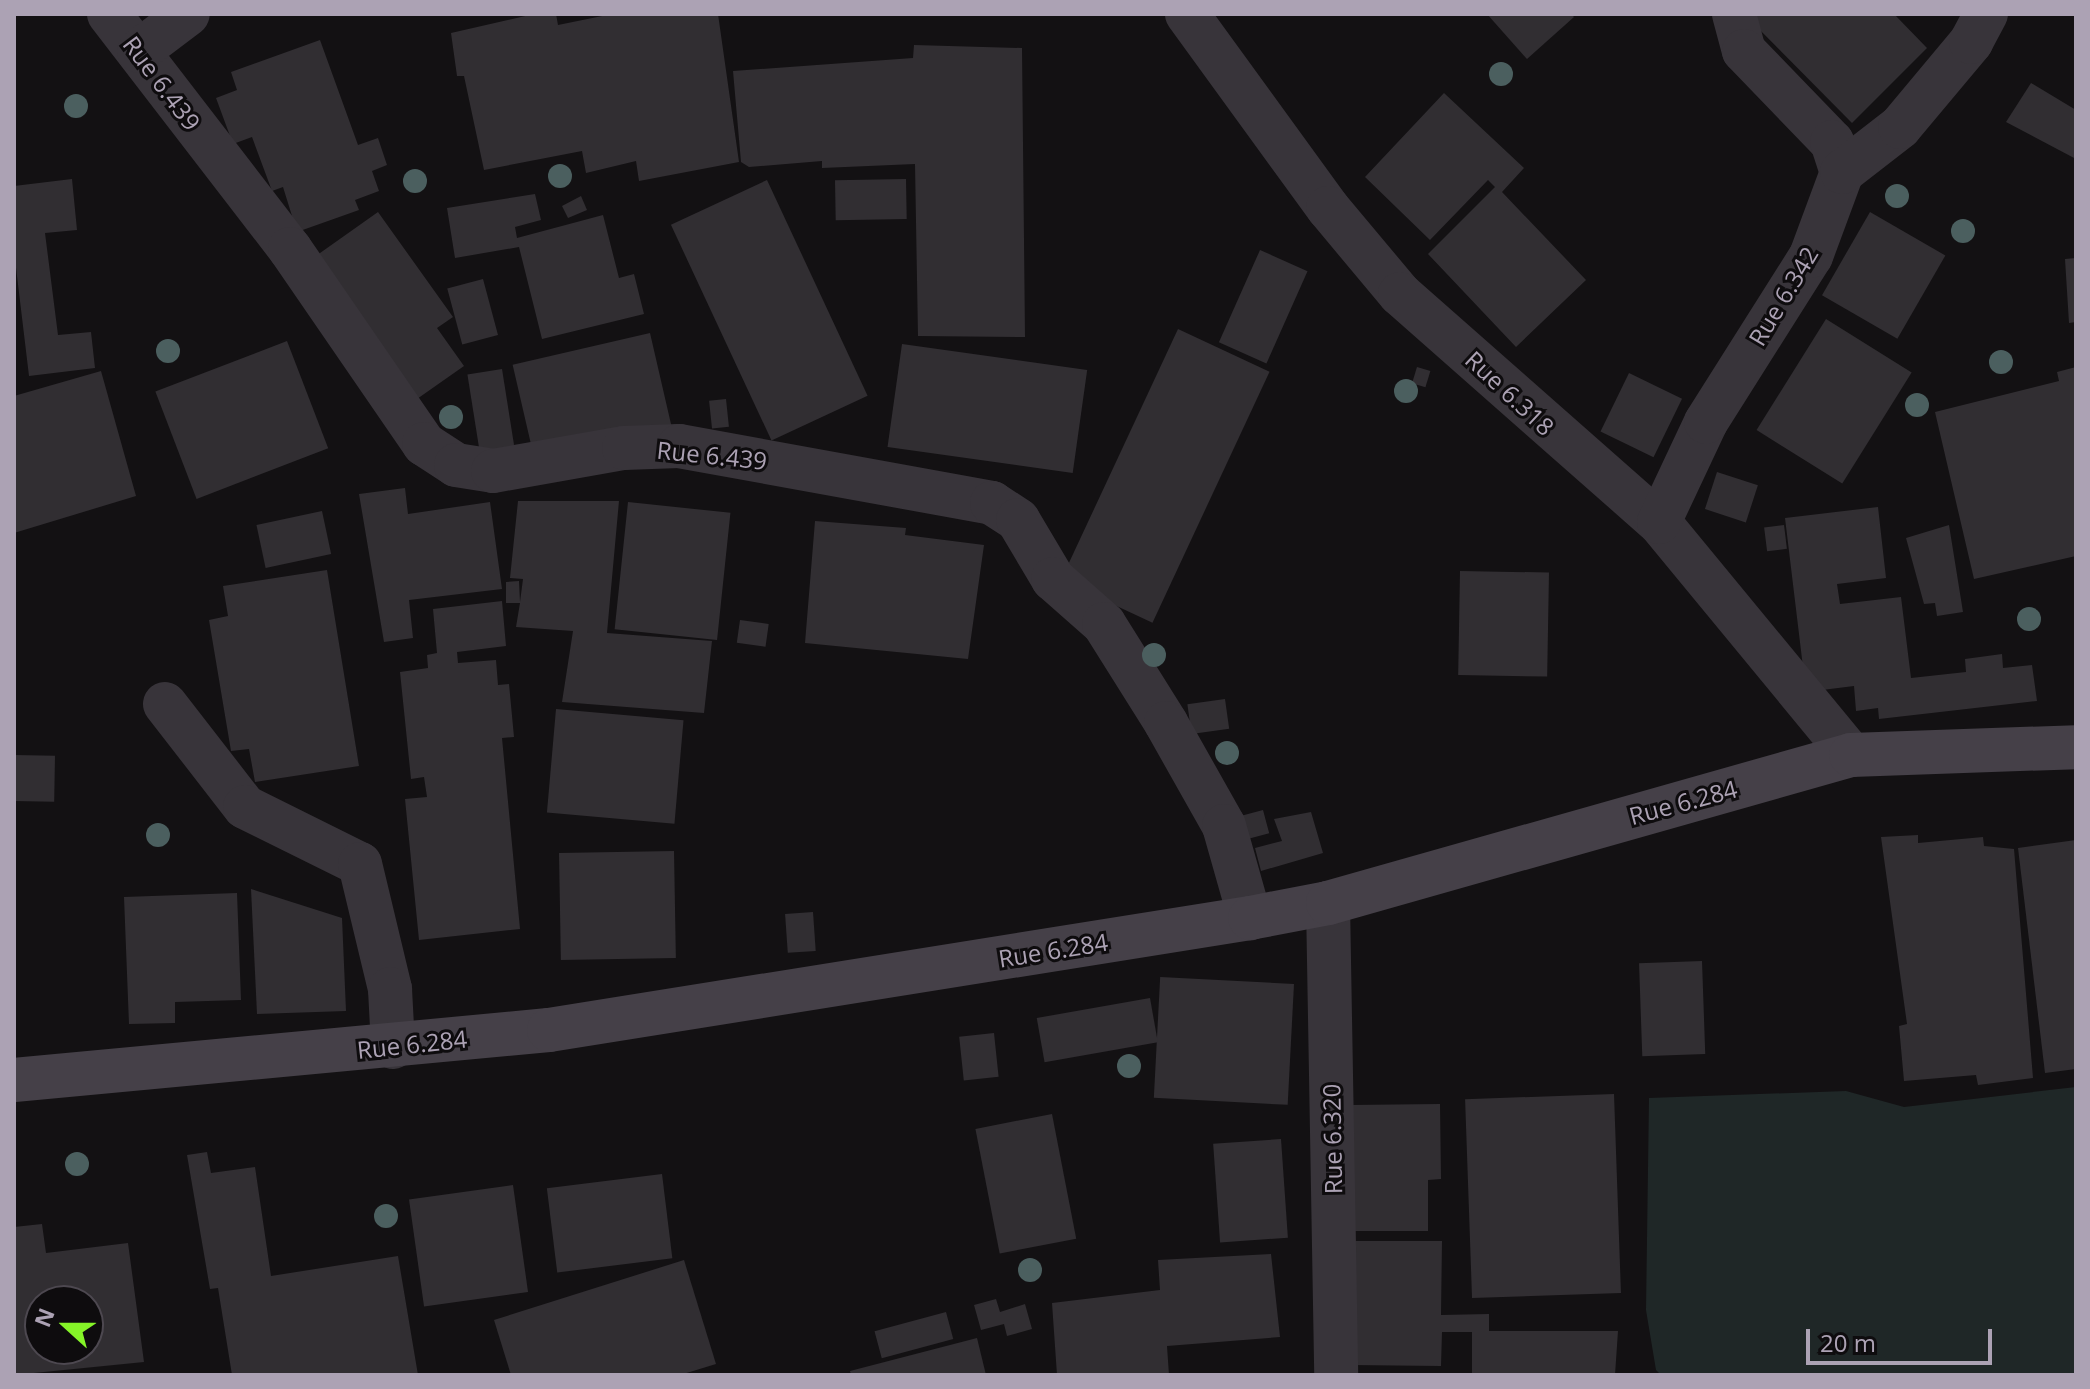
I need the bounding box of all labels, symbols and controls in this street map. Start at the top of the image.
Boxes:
street label: Rue 6.439 [117,30,207,136]
street label: Rue 6.342 [1742,241,1824,351]
street label: Rue 6.318 [1460,345,1560,441]
street label: Rue 6.439 [656,435,768,475]
street label: Rue 6.284 [1626,774,1740,830]
street label: Rue 6.284 [996,927,1110,973]
street label: Rue 6.284 [356,1024,468,1064]
street label: Rue 6.320 [1317,1084,1347,1194]
north arrow [24,1285,104,1365]
text: N [26,1303,61,1331]
scale bar [1810,1313,1996,1363]
text: 20 m [1820,1326,1876,1359]

